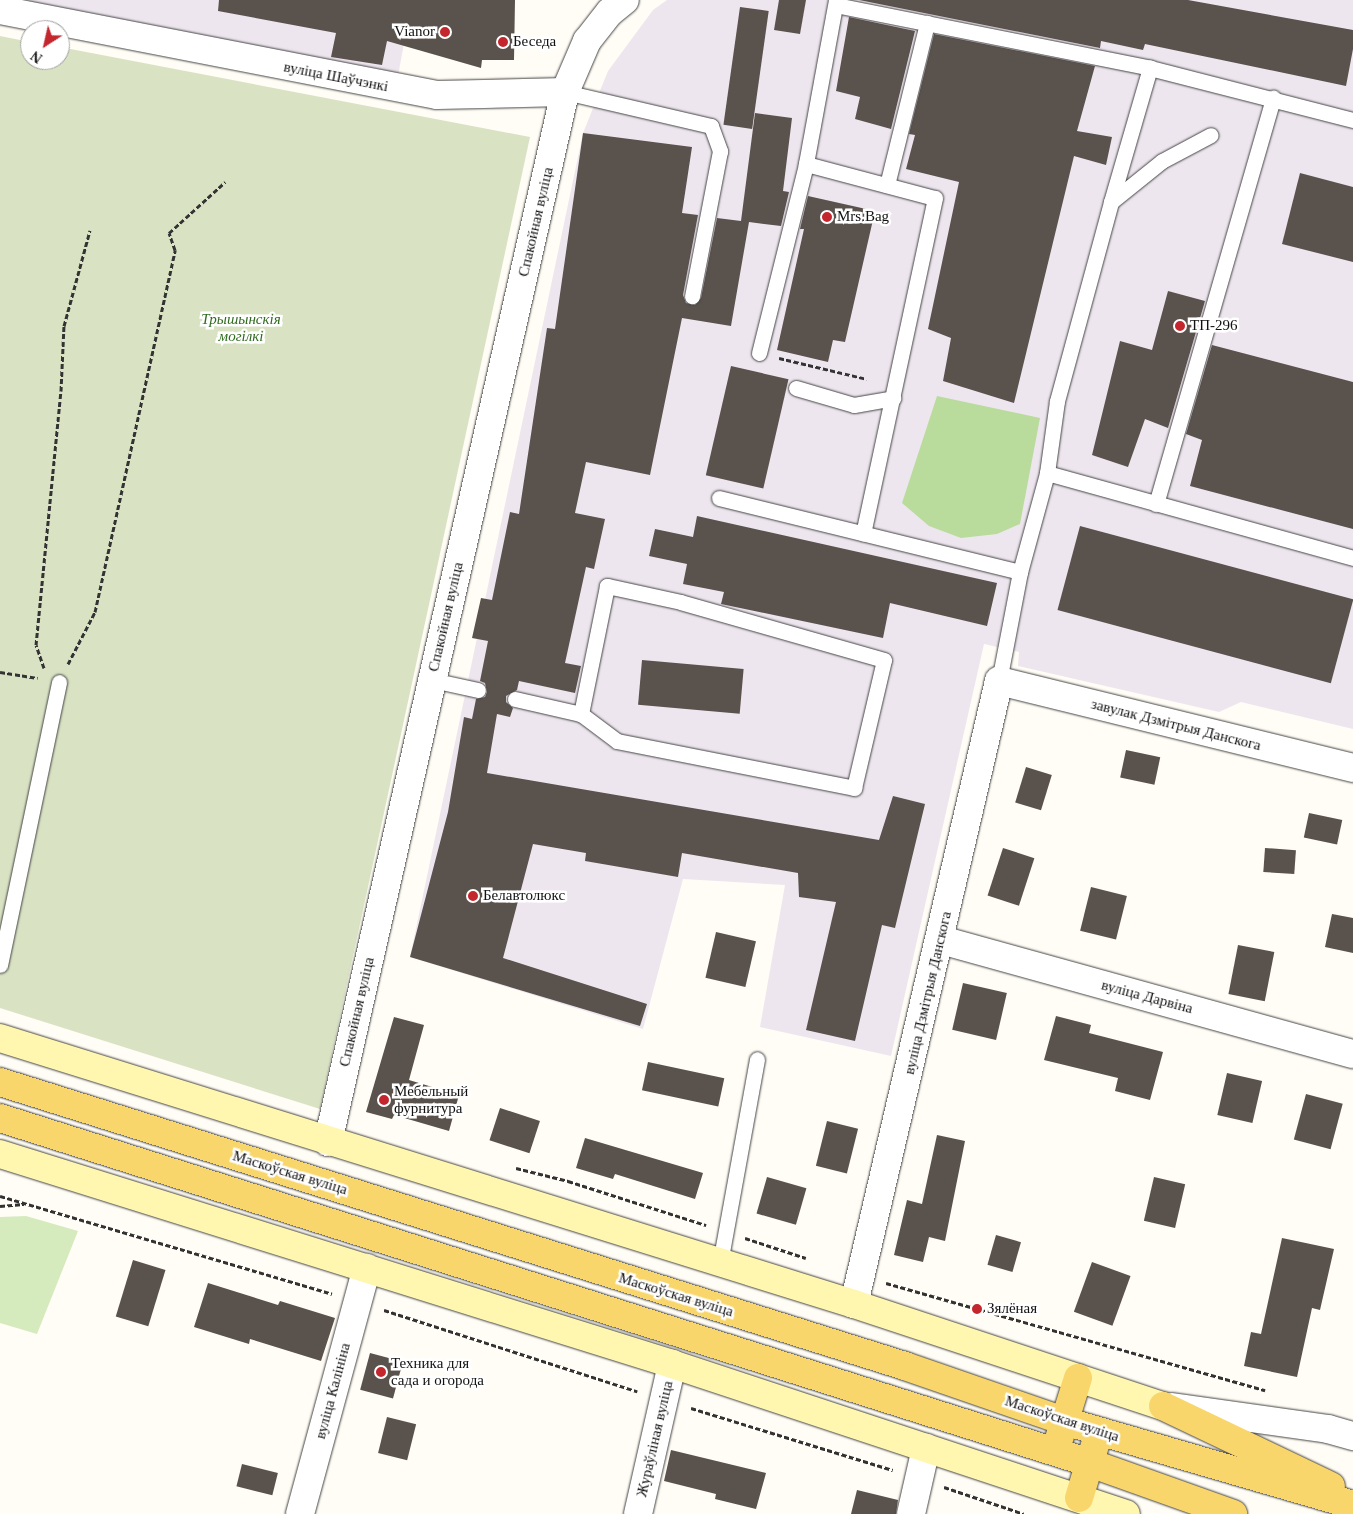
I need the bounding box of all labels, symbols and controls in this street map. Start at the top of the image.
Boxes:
north arrow [20,20,70,70]
place label: Vianor [394,23,435,41]
marker: Vianor [439,26,451,38]
place label: Беседа [513,33,556,51]
marker: Беседа [497,36,509,48]
text: N [28,48,45,66]
street label: вуліца Шаўчэнкі [282,58,390,96]
street label: Спакойная вуліца [515,165,557,279]
place label: Mrs.Bag [837,208,889,226]
marker: Mrs.Bag [821,211,833,223]
park label: Трышынскія могілкі [201,310,281,345]
place label: ТП-296 [1190,317,1237,335]
marker: ТП-296 [1174,320,1186,332]
street label: Спакойная вуліца [425,560,467,674]
street label: завулак Дзмітрыя Данскога [1089,695,1263,755]
place label: Белавтолюкс [483,887,565,905]
marker: Белавтолюкс [467,890,479,902]
street label: вуліца Дзмітрыя Данскога [900,910,956,1076]
street label: Спакойная вуліца [336,955,378,1069]
street label: вуліца Дарвіна [1099,976,1195,1018]
place label: Мебельный фурнитура [394,1082,468,1117]
marker: Мебельный фурнитура [378,1094,390,1106]
street label: Маскоўская вуліца [230,1147,350,1199]
street label: Маскоўская вуліца [616,1269,736,1321]
place label: Зялёная [987,1300,1037,1318]
marker: Зялёная [971,1303,983,1315]
street label: вуліца Калініна [312,1341,354,1441]
place label: Техника для сада и огорода [391,1354,484,1389]
marker: Техника для сада и огорода [375,1366,387,1378]
street label: Жураўліная вуліца [633,1379,677,1499]
street label: Маскоўская вуліца [1003,1392,1121,1446]

